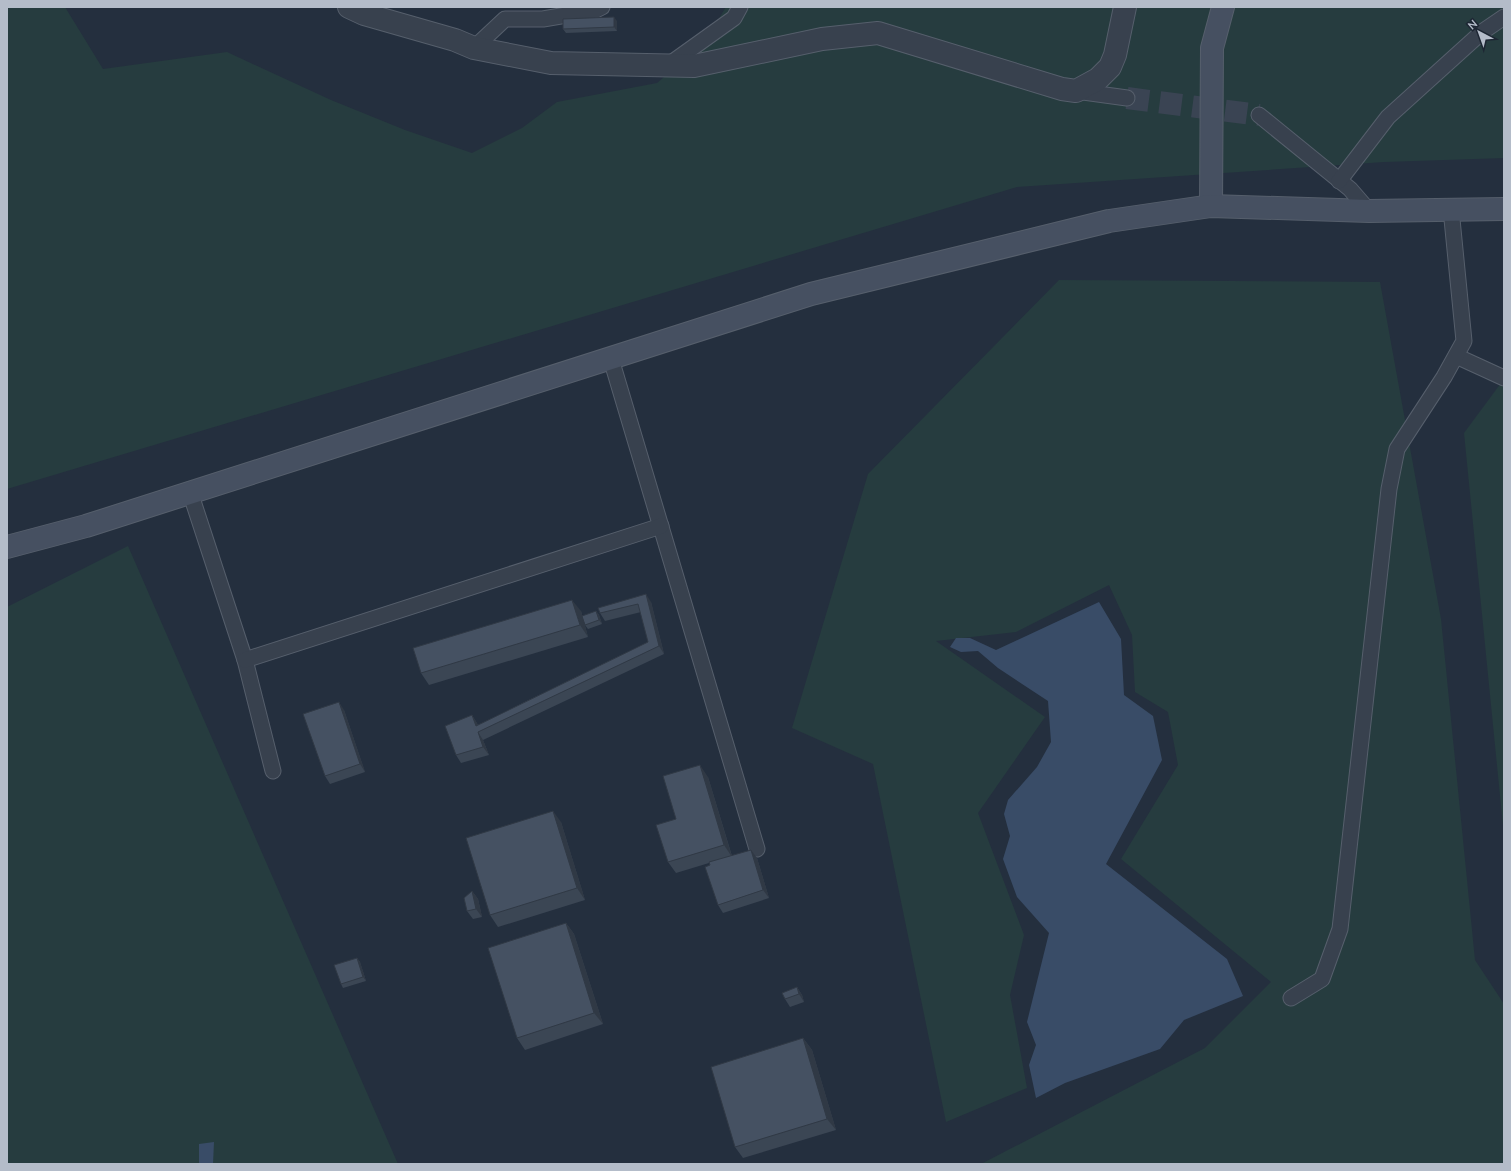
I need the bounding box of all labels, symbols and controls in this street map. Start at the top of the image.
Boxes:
north arrow [1459,12,1499,52]
text: N [1465,16,1481,33]

